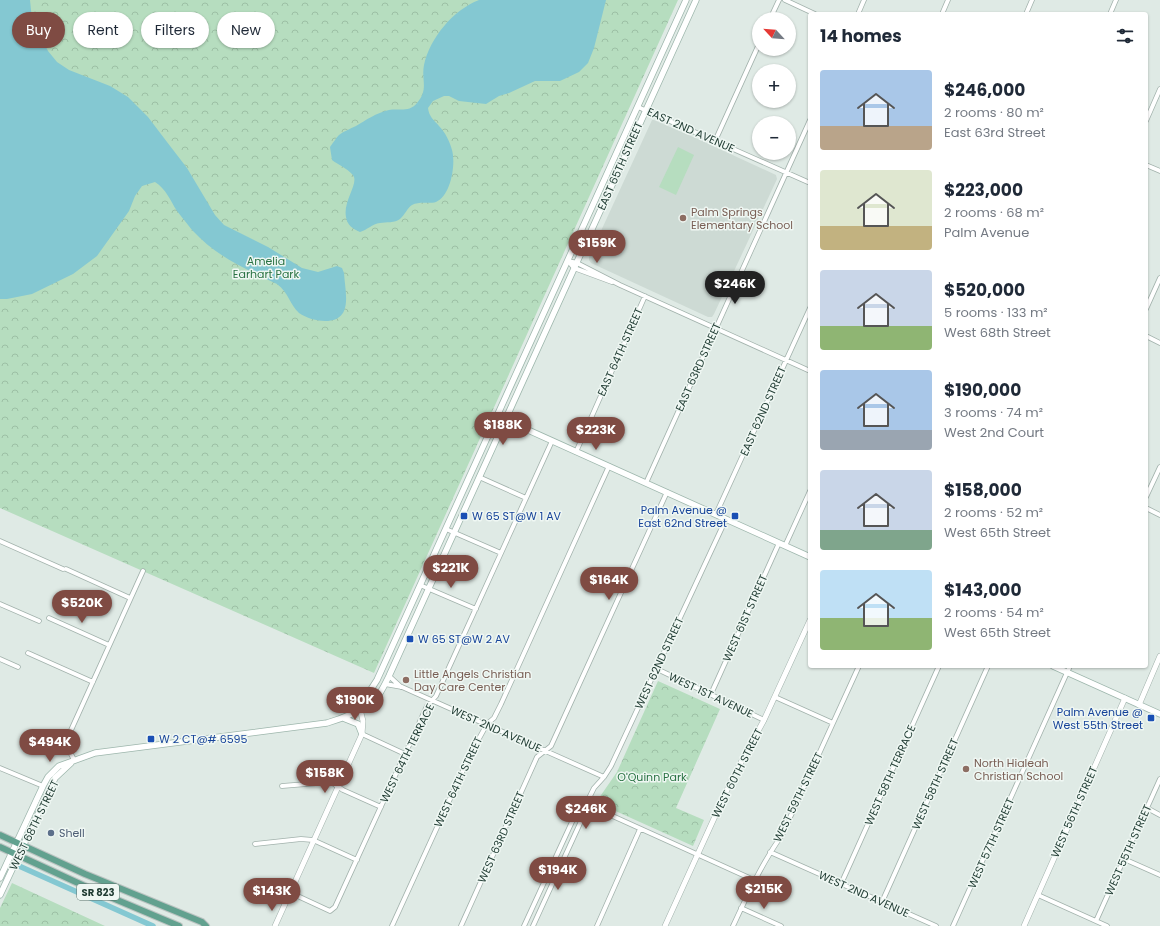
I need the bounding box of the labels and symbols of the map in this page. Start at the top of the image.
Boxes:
north arrow [752,12,796,56]
street label: EAST 2ND AVENUE [645,103,737,157]
street label: EAST 65TH STREET [593,119,647,213]
place label: Palm Springs Elementary School [691,204,793,233]
marker: Palm Springs Elementary School [678,213,688,223]
pin: $159K [569,230,625,264]
park label: Amelia Earhart Park [233,253,299,282]
pin: $246K [707,271,763,305]
street label: EAST 64TH STREET [593,305,647,399]
street label: EAST 63RD STREET [671,320,725,414]
street label: EAST 62ND STREET [736,364,790,458]
pin: $188K [475,412,531,446]
pin: $223K [568,417,624,451]
place label: Palm Avenue @ East 62nd Street [638,502,727,531]
place label: W 65 ST@W 1 AV [472,508,562,524]
marker: W 65 ST@W 1 AV [459,511,469,521]
marker: Palm Avenue @ East 62nd Street [730,511,740,521]
pin: $221K [423,555,479,589]
pin: $164K [581,567,637,601]
street label: WEST 61ST STREET [719,572,771,664]
pin: $520K [54,590,110,624]
street label: WEST 62ND STREET [631,614,687,712]
place label: W 65 ST@W 2 AV [418,631,510,647]
marker: W 65 ST@W 2 AV [405,634,415,644]
place label: Little Angels Christian Day Care Center [414,666,531,695]
street label: WEST 1ST AVENUE [666,668,756,722]
marker: Little Angels Christian Day Care Center [401,675,411,685]
pin: $190K [327,687,383,721]
street label: WEST 64TH TERRACE [376,701,438,805]
street label: WEST 2ND AVENUE [448,702,544,756]
place label: Palm Avenue @ West 55th Street [1053,704,1143,733]
marker: Palm Avenue @ West 55th Street [1146,713,1156,723]
street label: WEST 58TH TERRACE [861,722,919,828]
street label: WEST 60TH STREET [708,725,766,820]
pin: $494K [22,729,78,763]
place label: W 2 CT@# 6595 [159,731,248,747]
marker: W 2 CT@# 6595 [146,734,156,744]
street label: WEST 64TH STREET [430,734,486,830]
street label: WEST 58TH STREET [908,736,962,832]
street label: WEST 59TH STREET [769,749,827,845]
place label: North Hialeah Christian School [974,755,1063,784]
pin: $158K [297,760,353,794]
marker: North Hialeah Christian School [961,764,971,774]
street label: WEST 56TH STREET [1047,764,1101,860]
park label: O'Quinn Park [617,769,687,785]
street label: WEST 68TH STREET [5,777,63,873]
street label: WEST 63RD STREET [474,789,528,885]
street label: WEST 57TH STREET [964,795,1018,891]
pin: $246K [558,796,614,830]
street label: WEST 55TH STREET [1101,802,1155,898]
place label: Shell [59,825,85,841]
marker: Shell [46,828,56,838]
pin: $194K [530,857,586,891]
street label: WEST 2ND AVENUE [816,867,912,921]
pin: $215K [736,876,792,910]
pin: $143K [244,878,300,912]
road number: SR 823 [77,884,119,900]

